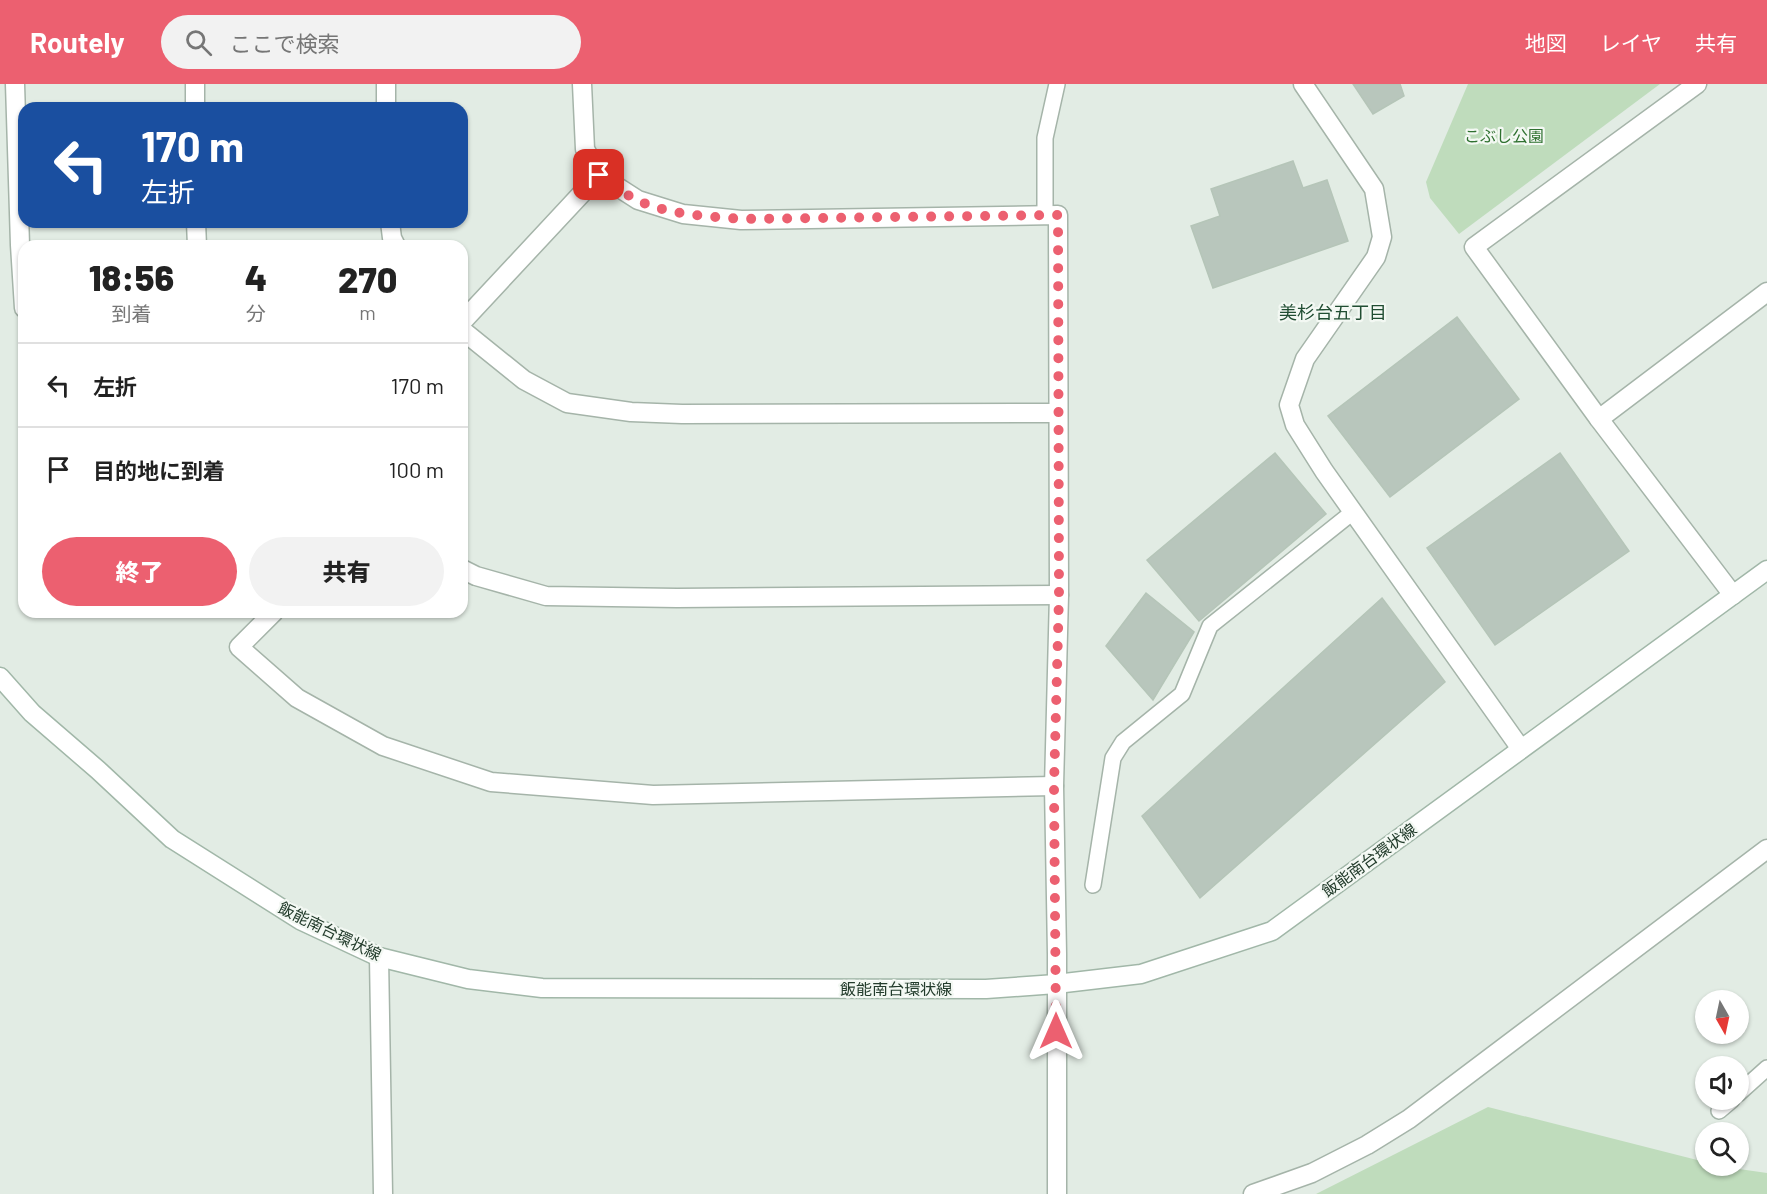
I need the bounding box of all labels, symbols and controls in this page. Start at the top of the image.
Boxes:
search box [161,15,581,69]
text: Routely [30,25,125,59]
icon: search [182,26,215,59]
text: ここで検索 [230,30,340,56]
text: 地図 [1525,30,1567,55]
text: レイヤ [1600,30,1662,55]
text: 共有 [1695,30,1737,55]
text: 170 m [141,120,244,170]
icon: left [42,126,120,204]
park label: こぶし公園 [1464,126,1544,145]
pin [573,149,624,200]
icon: arrive [582,158,615,191]
text: 左折 [141,175,195,207]
text: 18:56 [89,255,174,298]
text: 4 [245,255,267,298]
text: 270 [338,257,397,300]
text: m [359,300,376,324]
text: 到着 [111,301,151,325]
text: 分 [246,301,266,325]
district label: 美杉台五丁目 [1279,301,1387,323]
icon: left [42,369,75,402]
text: 170 m [391,372,444,398]
text: 左折 [93,373,137,399]
icon: arrive [42,453,75,486]
text: 100 m [389,456,444,482]
text: 目的地に到着 [93,457,225,483]
button: 終了 [42,537,237,606]
button: 共有 [249,537,444,606]
street label: 飯能南台環状線 [1318,819,1420,900]
street label: 飯能南台環状線 [276,897,385,964]
street label: 飯能南台環状線 [840,979,952,998]
north arrow [1695,990,1749,1044]
map controls [1695,990,1749,1176]
position arrow [1024,999,1088,1063]
button: sound [1695,1056,1749,1110]
button: search [1695,1122,1749,1176]

